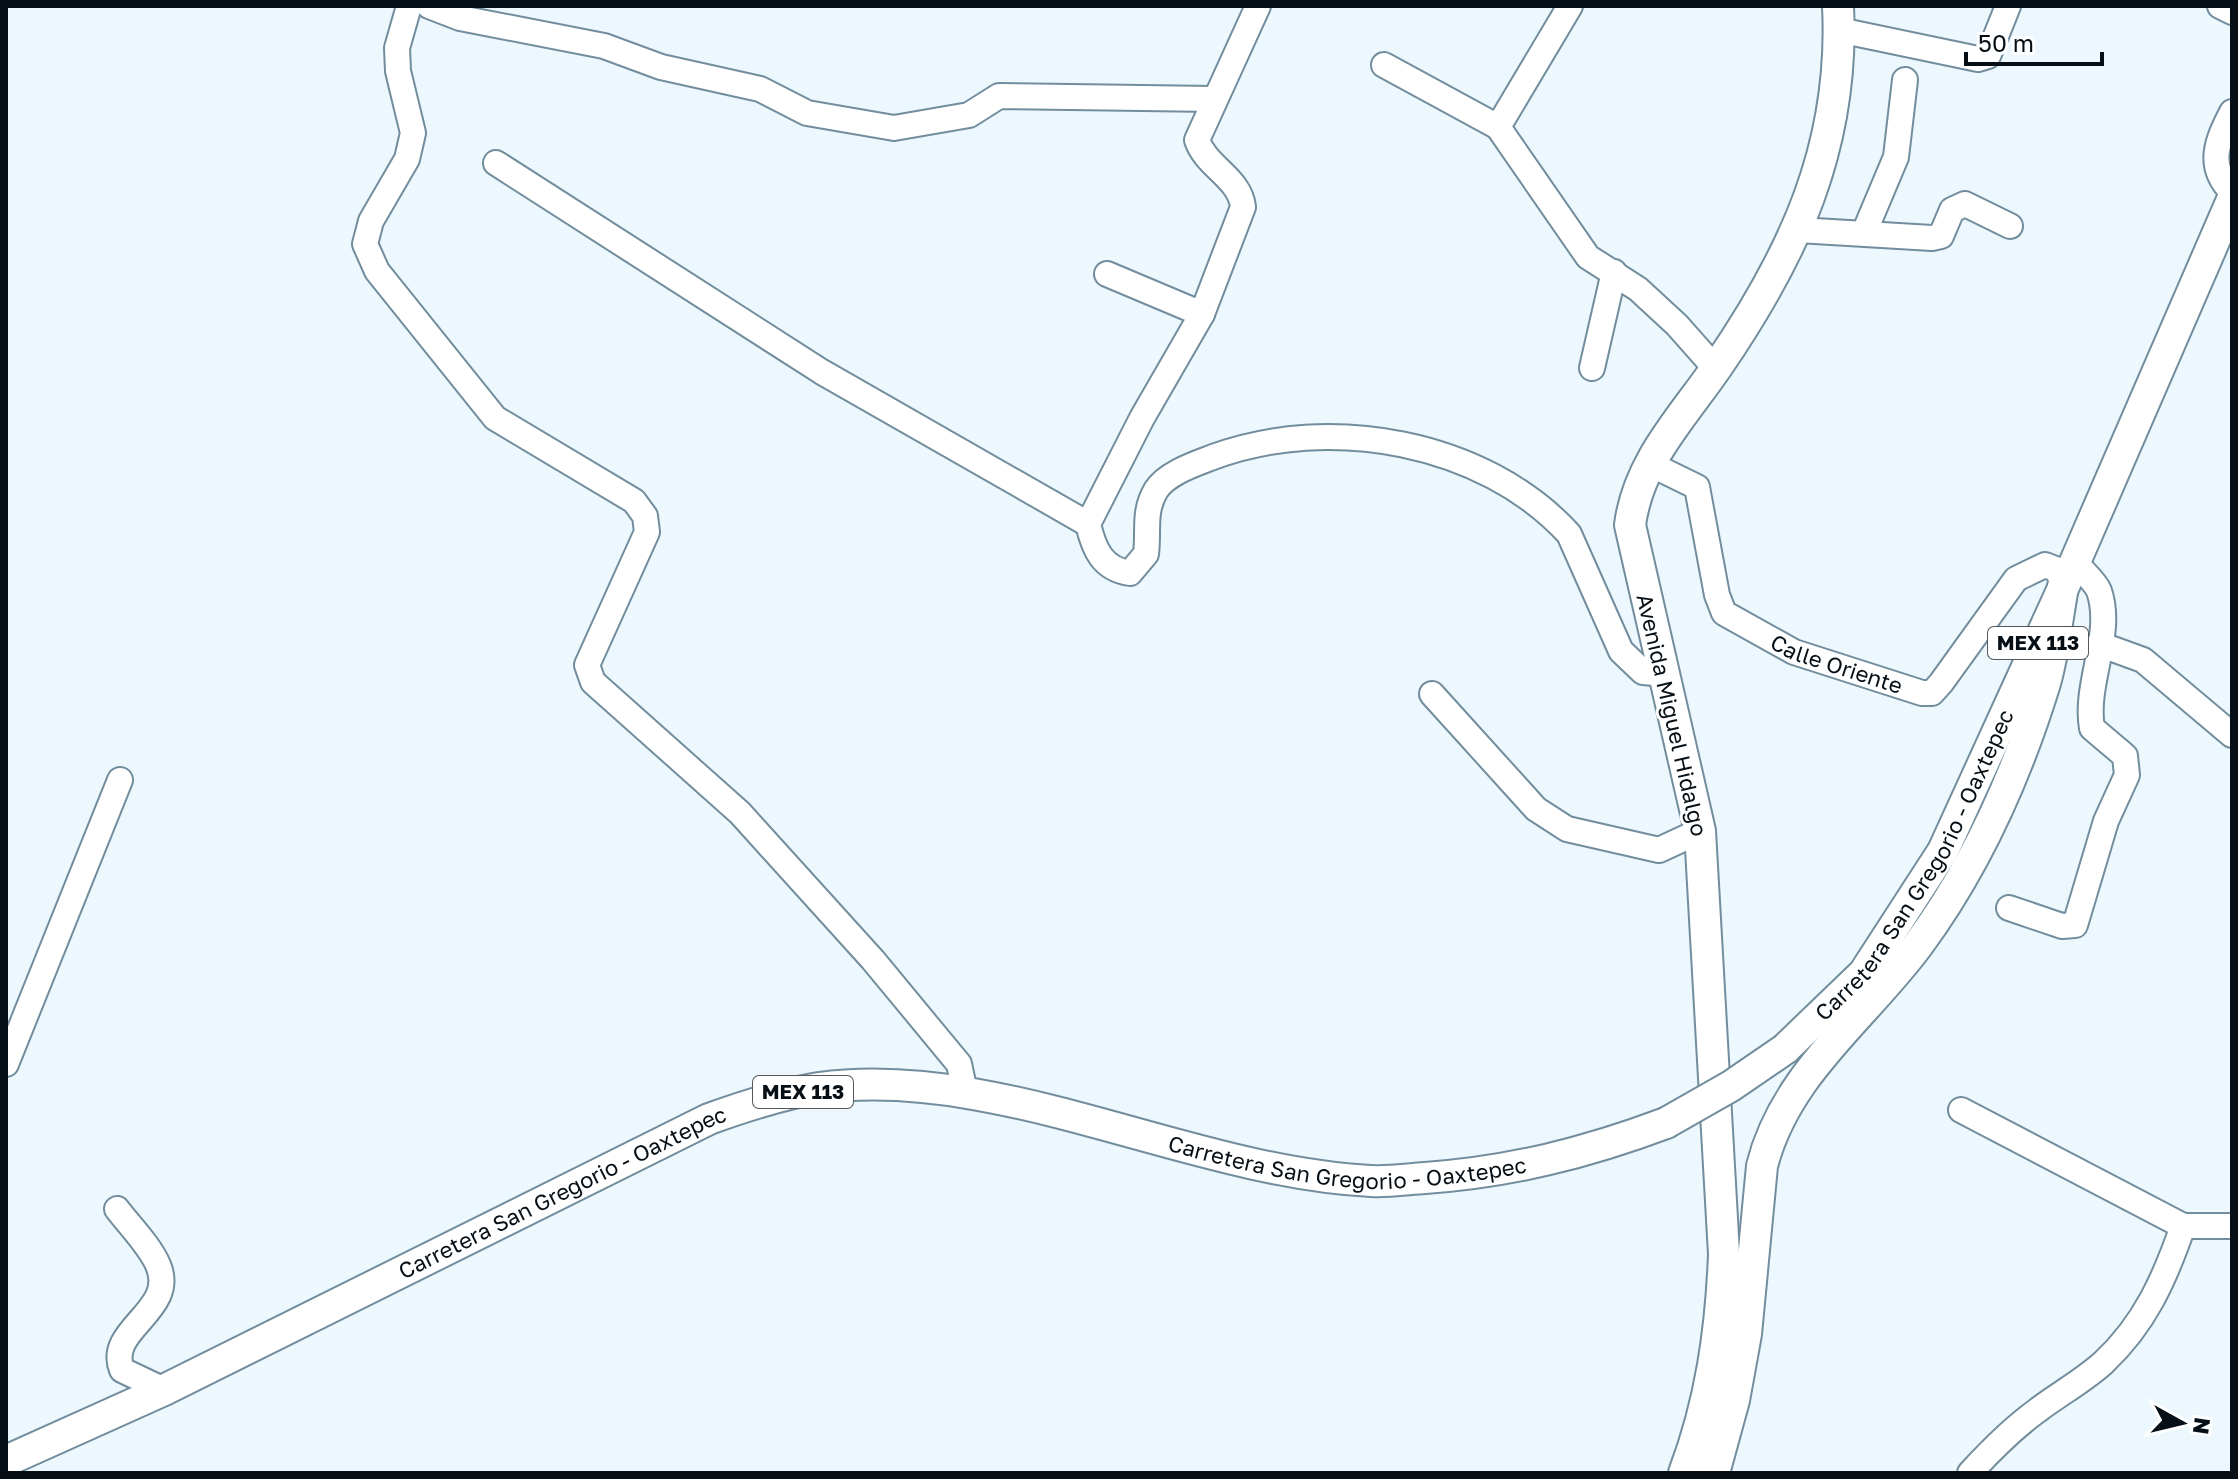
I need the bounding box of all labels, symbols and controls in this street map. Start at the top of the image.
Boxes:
scale bar [1966,16,2102,66]
text: 50 m [1978,28,2034,57]
street label: Avenida Miguel Hidalgo [1631,591,1714,839]
road number: MEX 113 [1988,627,2088,659]
street label: Calle Oriente [1766,628,1906,699]
street label: Carretera San Gregorio - Oaxtepec [1809,705,2019,1026]
road number: MEX 113 [753,1076,853,1108]
street label: Carretera San Gregorio - Oaxtepec [394,1100,730,1284]
street label: Carretera San Gregorio - Oaxtepec [1165,1129,1528,1194]
north arrow [2142,1383,2222,1463]
text: N [2188,1416,2217,1436]

